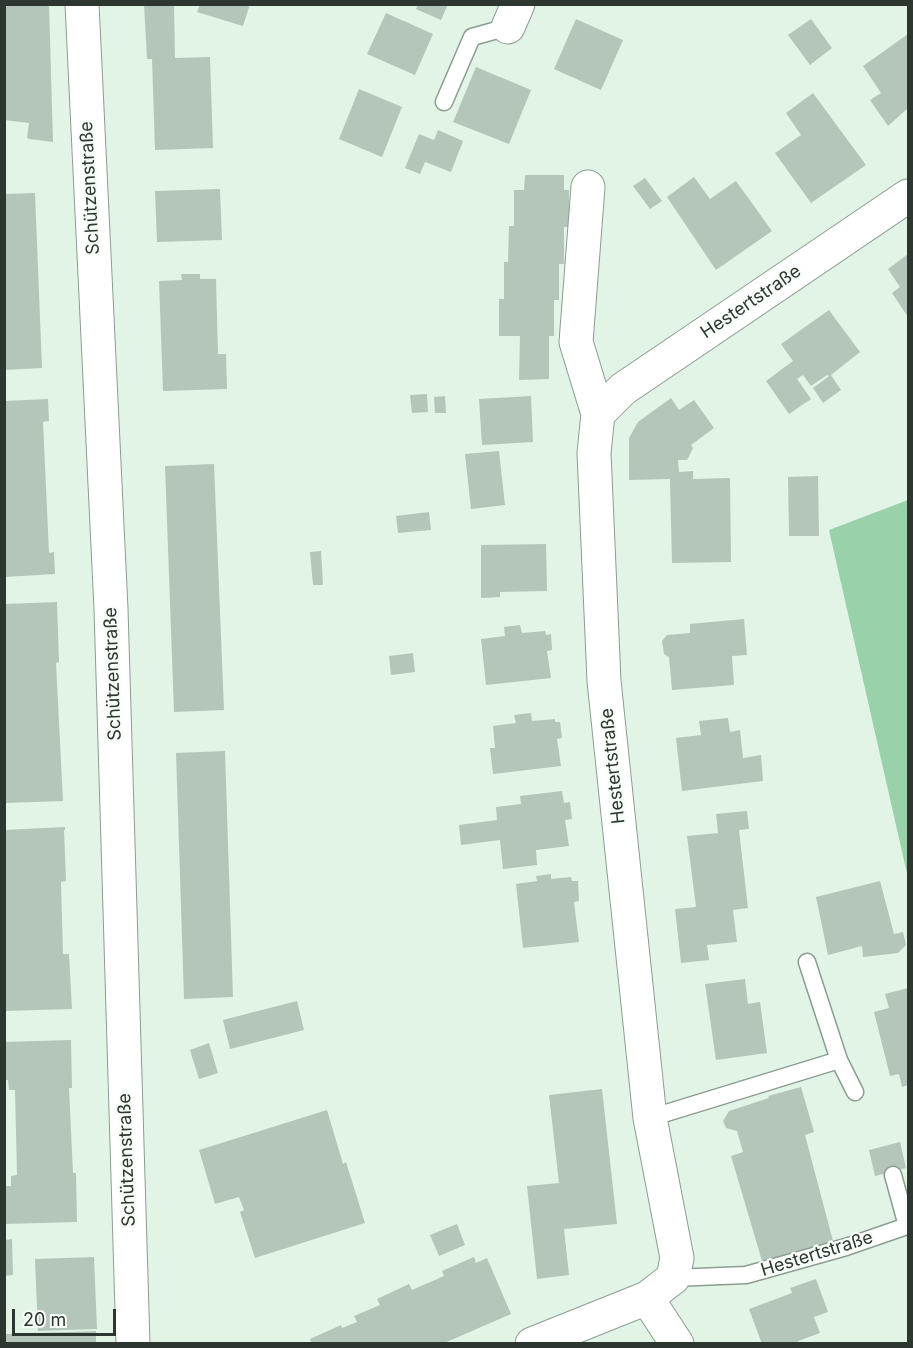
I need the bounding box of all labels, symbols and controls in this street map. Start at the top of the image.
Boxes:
street label: Schützenstraße [76,121,104,255]
street label: Hestertstraße [697,261,805,343]
street label: Schützenstraße [100,607,126,741]
street label: Hestertstraße [596,707,630,825]
street label: Schützenstraße [114,1093,140,1227]
street label: Hestertstraße [758,1227,876,1281]
scale bar [15,1297,118,1335]
text: 20 m [23,1309,66,1330]

